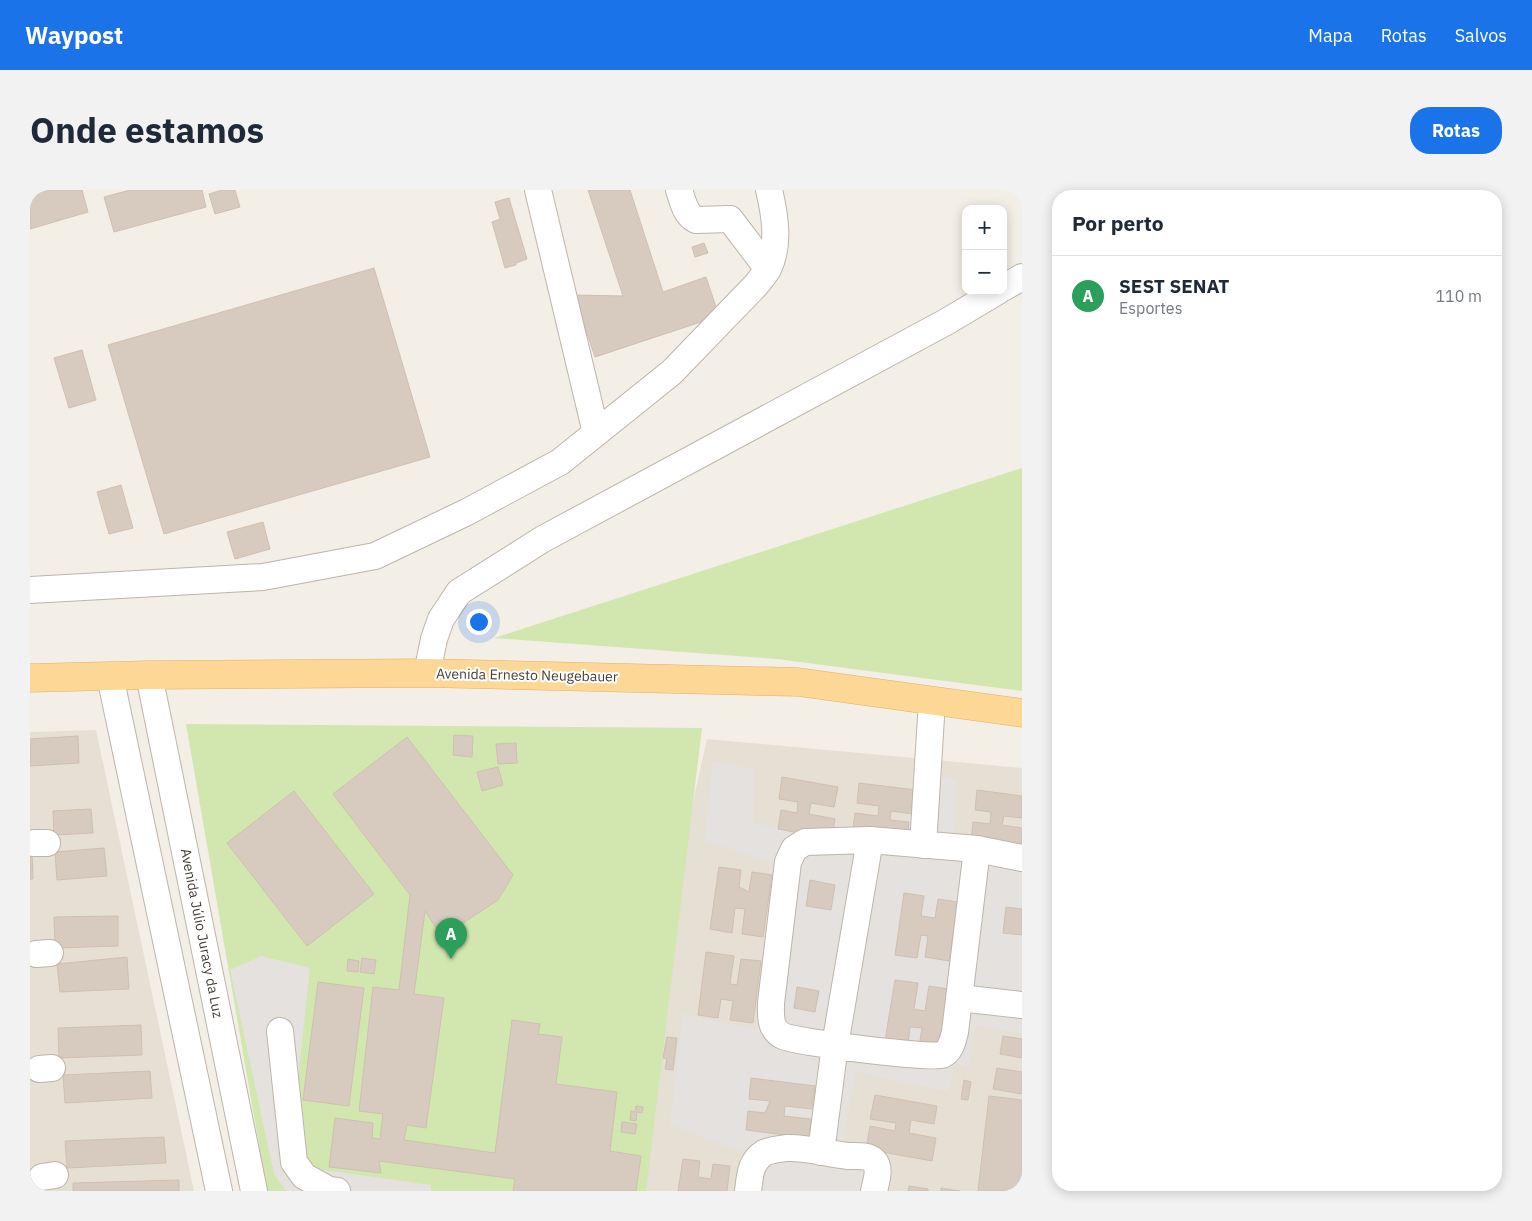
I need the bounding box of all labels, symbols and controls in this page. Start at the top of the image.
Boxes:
text: Waypost [25,19,123,51]
text: Mapa [1308,24,1353,47]
text: Rotas [1381,24,1427,47]
text: Salvos [1455,24,1507,47]
text: Onde estamos [30,107,264,153]
button: Rotas [1410,107,1502,154]
map controls [962,205,1007,295]
button: + [962,205,1007,250]
text: Por perto [1072,209,1164,237]
button: − [962,250,1007,295]
text: SEST SENAT [1119,274,1229,298]
text: A [1083,286,1093,306]
text: 110 m [1435,286,1482,306]
text: Esportes [1119,298,1182,318]
your location [466,609,492,635]
street label: Avenida Ernesto Neugebauer [436,664,618,686]
street label: Avenida Júlio Juracy da Luz [177,847,227,1020]
pin: A [435,918,467,959]

